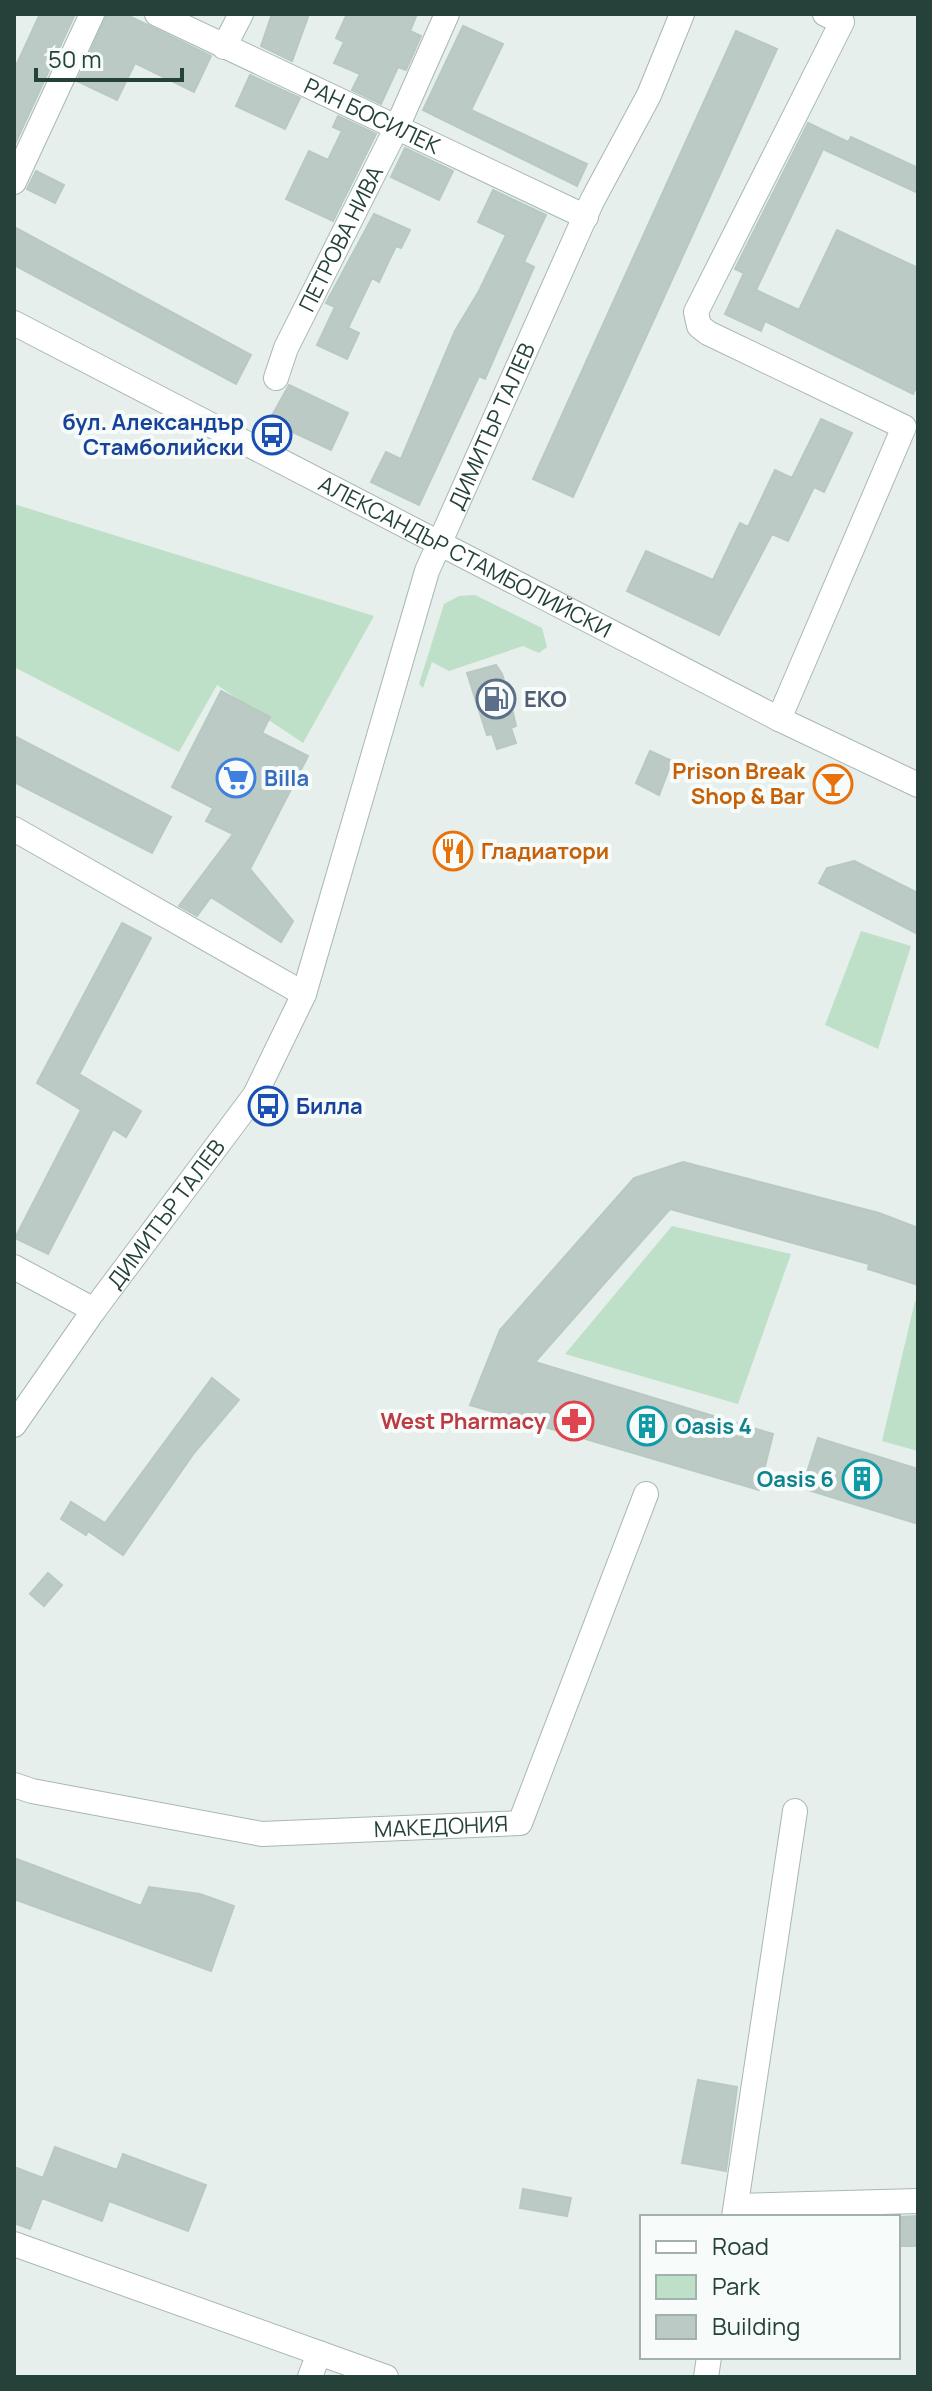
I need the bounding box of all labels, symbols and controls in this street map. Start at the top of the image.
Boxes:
scale bar [36,32,182,82]
text: 50 m [48,42,102,75]
street label: РАН БОСИЛЕК [299,71,446,161]
street label: ПЕТРОВА НИВА [292,161,390,317]
street label: ДИМИТЪР ТАЛЕВ [441,338,542,514]
place label: бул. Александър Стамболийски [63,407,244,462]
bus stop icon: бул. Александър Стамболийски [251,414,293,456]
street label: АЛЕКСАНДЪР СТАМБОЛИЙСКИ [314,468,617,645]
fuel station icon: EKO [475,678,517,720]
place label: EKO [524,684,567,714]
place label: Prison Break Shop & Bar [672,756,806,811]
supermarket icon: Billa [215,757,257,799]
place label: Billa [264,763,309,793]
bar icon: Prison Break Shop & Bar [812,763,854,805]
restaurant icon: Гладиатори [432,830,474,872]
place label: Гладиатори [481,836,609,866]
bus stop icon: Билла [247,1085,289,1127]
place label: Билла [296,1091,363,1121]
street label: ДИМИТЪР ТАЛЕВ [100,1133,232,1295]
pharmacy icon: West Pharmacy [553,1400,595,1442]
building icon: Oasis 4 [626,1405,668,1447]
place label: West Pharmacy [381,1406,547,1436]
place label: Oasis 4 [675,1411,752,1441]
building icon: Oasis 6 [841,1458,883,1500]
place label: Oasis 6 [757,1464,834,1494]
street label: МАКЕДОНИЯ [373,1809,509,1844]
legend [640,2215,900,2359]
text: Road [712,2229,769,2262]
text: Park [712,2269,761,2302]
text: Building [712,2309,800,2342]

